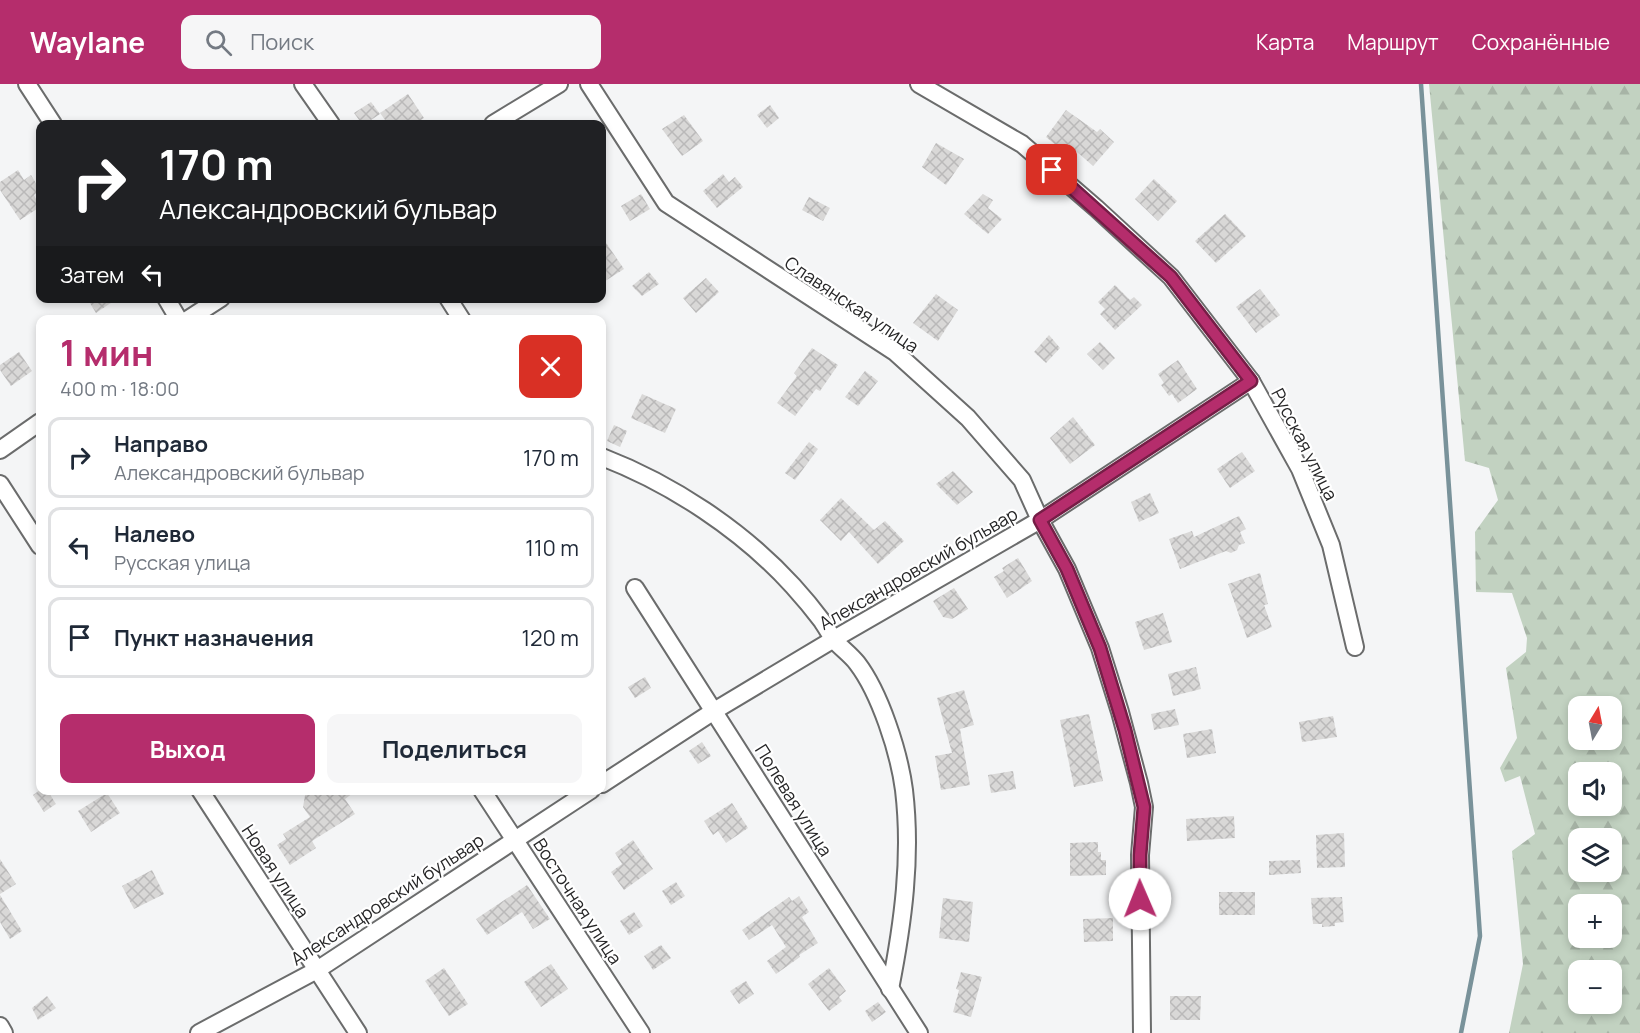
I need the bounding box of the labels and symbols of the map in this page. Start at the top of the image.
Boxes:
pin [1026,144,1077,195]
street label: Славянская улица [780,250,924,358]
street label: Русская улица [1266,384,1344,504]
street label: Александровский бульвар [814,501,1022,635]
north arrow [1568,696,1622,750]
street label: Полевая улица [750,739,838,861]
street label: Новая улица [237,820,315,922]
street label: Александровский бульвар [286,828,488,970]
street label: Восточная улица [528,833,628,969]
position arrow [1108,867,1172,931]

